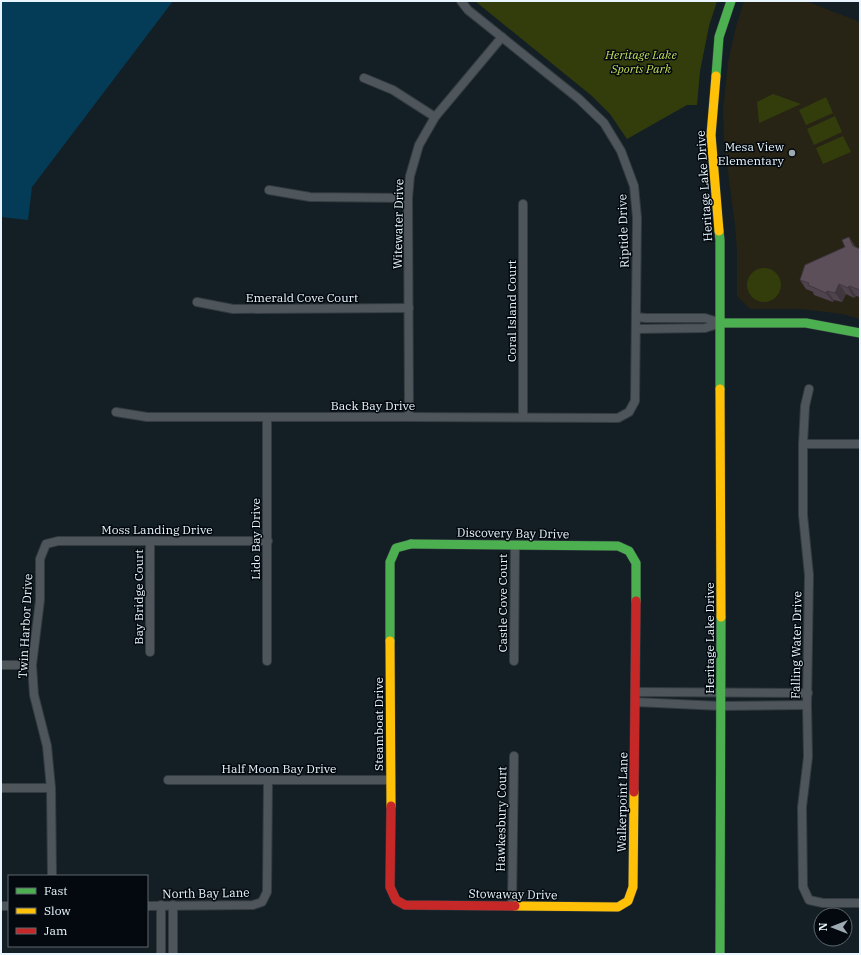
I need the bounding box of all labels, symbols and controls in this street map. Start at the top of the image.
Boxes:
park label: Heritage Lake Sports Park [604,47,677,76]
street label: Heritage Lake Drive [693,130,715,242]
place label: Mesa View Elementary [718,139,785,168]
marker: Mesa View Elementary [787,148,797,158]
street label: Witewater Drive [390,179,406,269]
street label: Riptide Drive [614,194,632,268]
street label: Coral Island Court [504,260,519,362]
street label: Emerald Cove Court [246,290,358,305]
street label: Back Bay Drive [331,398,415,413]
street label: Lido Bay Drive [248,498,263,580]
street label: Moss Landing Drive [101,522,213,537]
street label: Discovery Bay Drive [457,525,569,541]
street label: Bay Bridge Court [131,549,146,645]
street label: Castle Cove Court [495,554,510,652]
street label: Twin Harbor Drive [15,573,35,679]
street label: Heritage Lake Drive [702,582,717,694]
street label: Falling Water Drive [788,591,804,699]
street label: Steamboat Drive [371,677,386,771]
street label: Walkerpoint Lane [614,752,630,852]
street label: Half Moon Bay Drive [221,761,337,776]
street label: Hawkesbury Court [493,766,509,872]
legend [8,875,148,947]
text: Fast [44,883,68,898]
street label: North Bay Lane [162,885,250,901]
street label: Stowaway Drive [468,886,558,902]
text: Slow [44,903,71,918]
north arrow [813,907,853,947]
text: N [816,922,830,931]
text: Jam [44,923,68,938]

